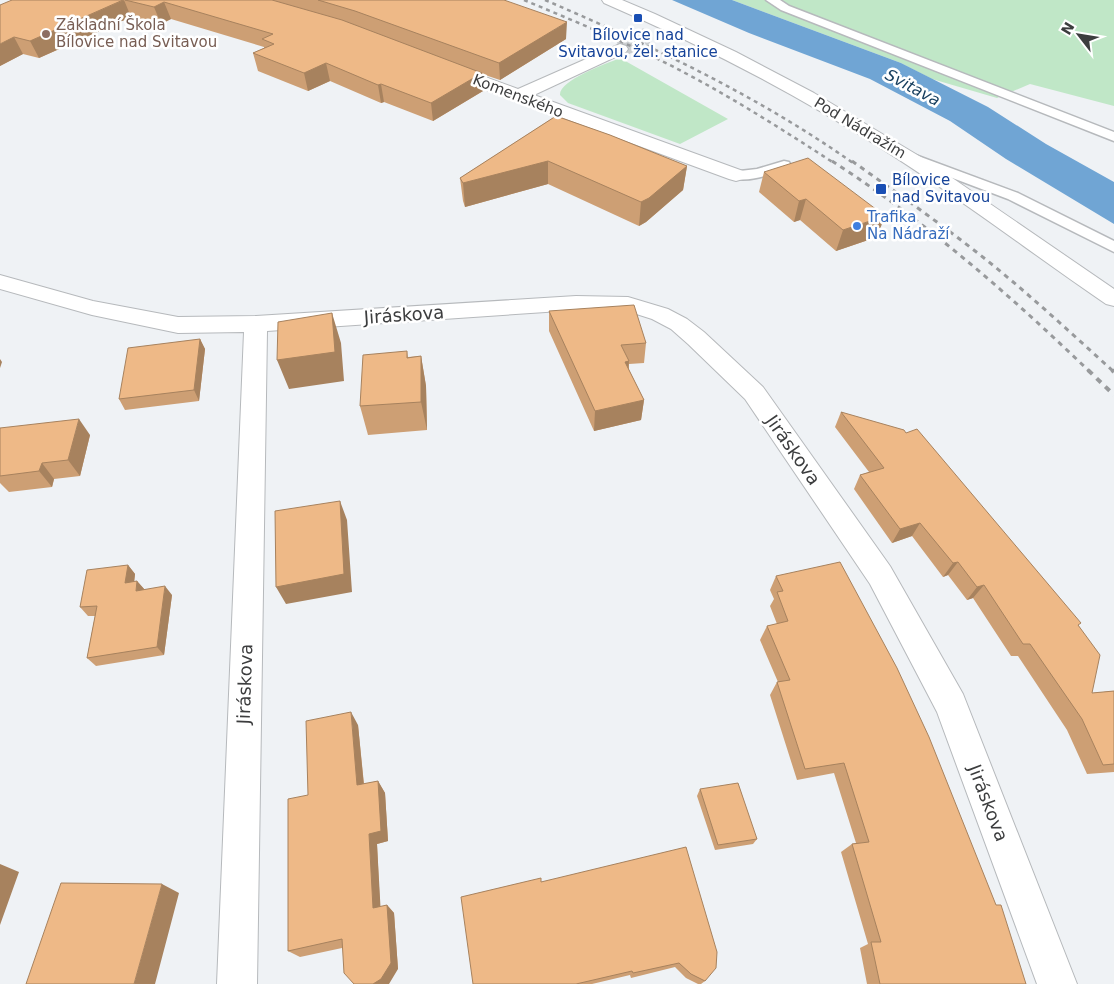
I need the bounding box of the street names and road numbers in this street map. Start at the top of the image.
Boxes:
street label: Komenského [470,70,566,122]
street label: Pod Nádražím [811,94,909,162]
street label: Jiráskova [362,301,445,328]
street label: Jiráskova [761,410,825,489]
street label: Jiráskova [233,643,256,726]
street label: Jiráskova [964,760,1013,844]

